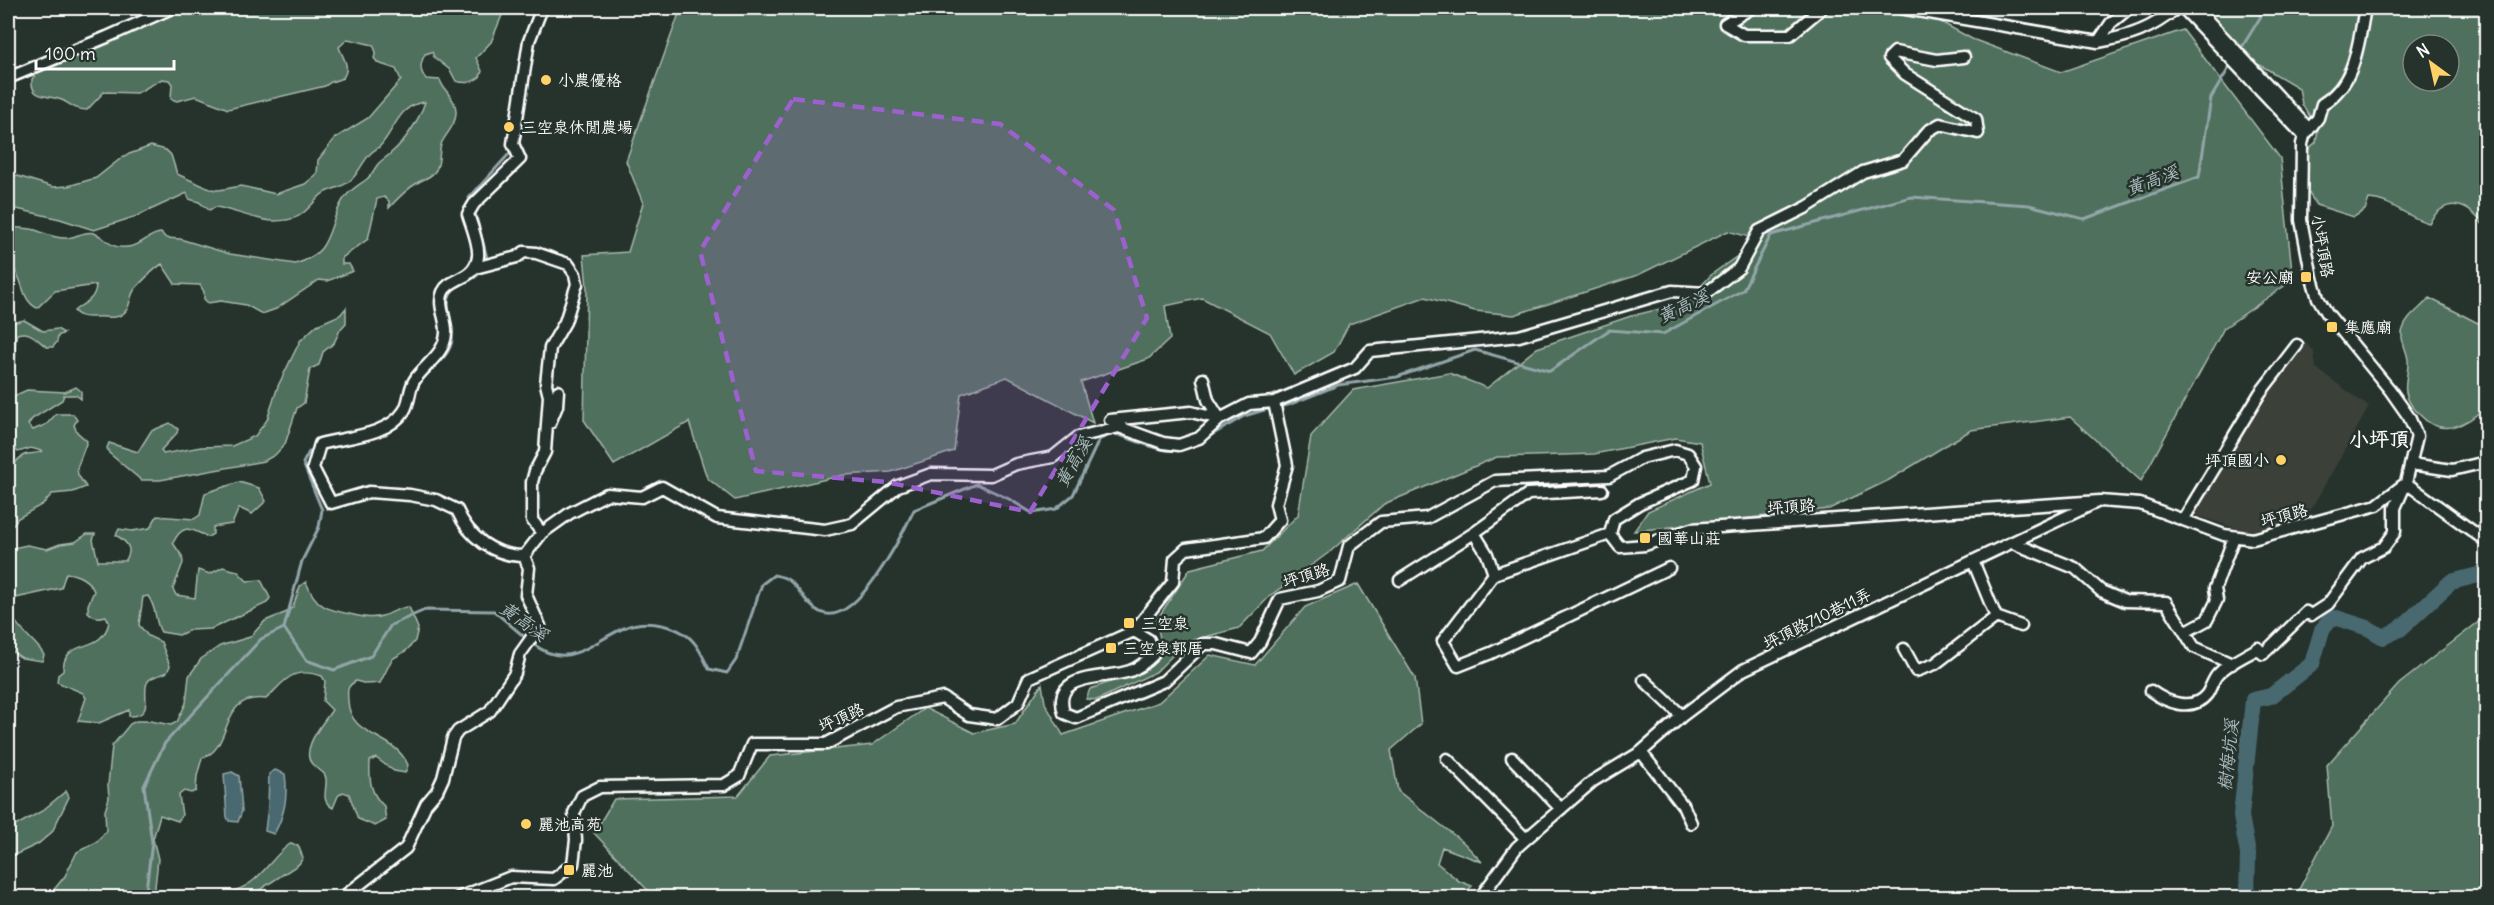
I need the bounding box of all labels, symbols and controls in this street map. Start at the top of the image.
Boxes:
scale bar [36,33,174,71]
north arrow [2401,33,2461,93]
text: N [2413,39,2433,62]
text: 100 m [45,42,96,65]
place label: 小農優格 [558,70,622,90]
marker: 小農優格 [539,73,553,87]
place label: 三空泉休閒農場 [521,117,633,137]
marker: 三空泉休閒農場 [502,120,516,134]
water label: 黃高溪 [2123,160,2182,200]
street label: 小坪頂路 [2308,213,2338,279]
place label: 安公廟 [2246,267,2294,287]
marker: 安公廟 [2299,270,2313,284]
water label: 黃高溪 [1654,284,1713,328]
place label: 集應廟 [2344,317,2392,337]
marker: 集應廟 [2325,320,2339,334]
district label: 小坪頂 [2349,426,2409,451]
water label: 黃高溪 [1050,432,1097,491]
place label: 坪頂國小 [2205,450,2269,470]
marker: 坪頂國小 [2274,453,2288,467]
street label: 坪頂路 [1766,494,1816,518]
street label: 坪頂路 [2258,499,2310,531]
place label: 國華山莊 [1657,528,1721,548]
marker: 國華山莊 [1638,531,1652,545]
street label: 坪頂路 [1280,558,1332,592]
street label: 坪頂路710巷11弄 [1760,583,1874,653]
water label: 黃高溪 [495,596,553,647]
place label: 三空泉 [1141,613,1189,633]
marker: 三空泉 [1122,616,1136,630]
place label: 三空泉郭厝 [1123,638,1203,658]
marker: 三空泉郭厝 [1104,641,1118,655]
street label: 坪頂路 [815,698,867,736]
water label: 樹梅坑溪 [2213,717,2243,792]
place label: 麗池高苑 [538,814,602,834]
marker: 麗池高苑 [519,817,533,831]
place label: 麗池 [581,860,613,880]
marker: 麗池 [562,863,576,877]

